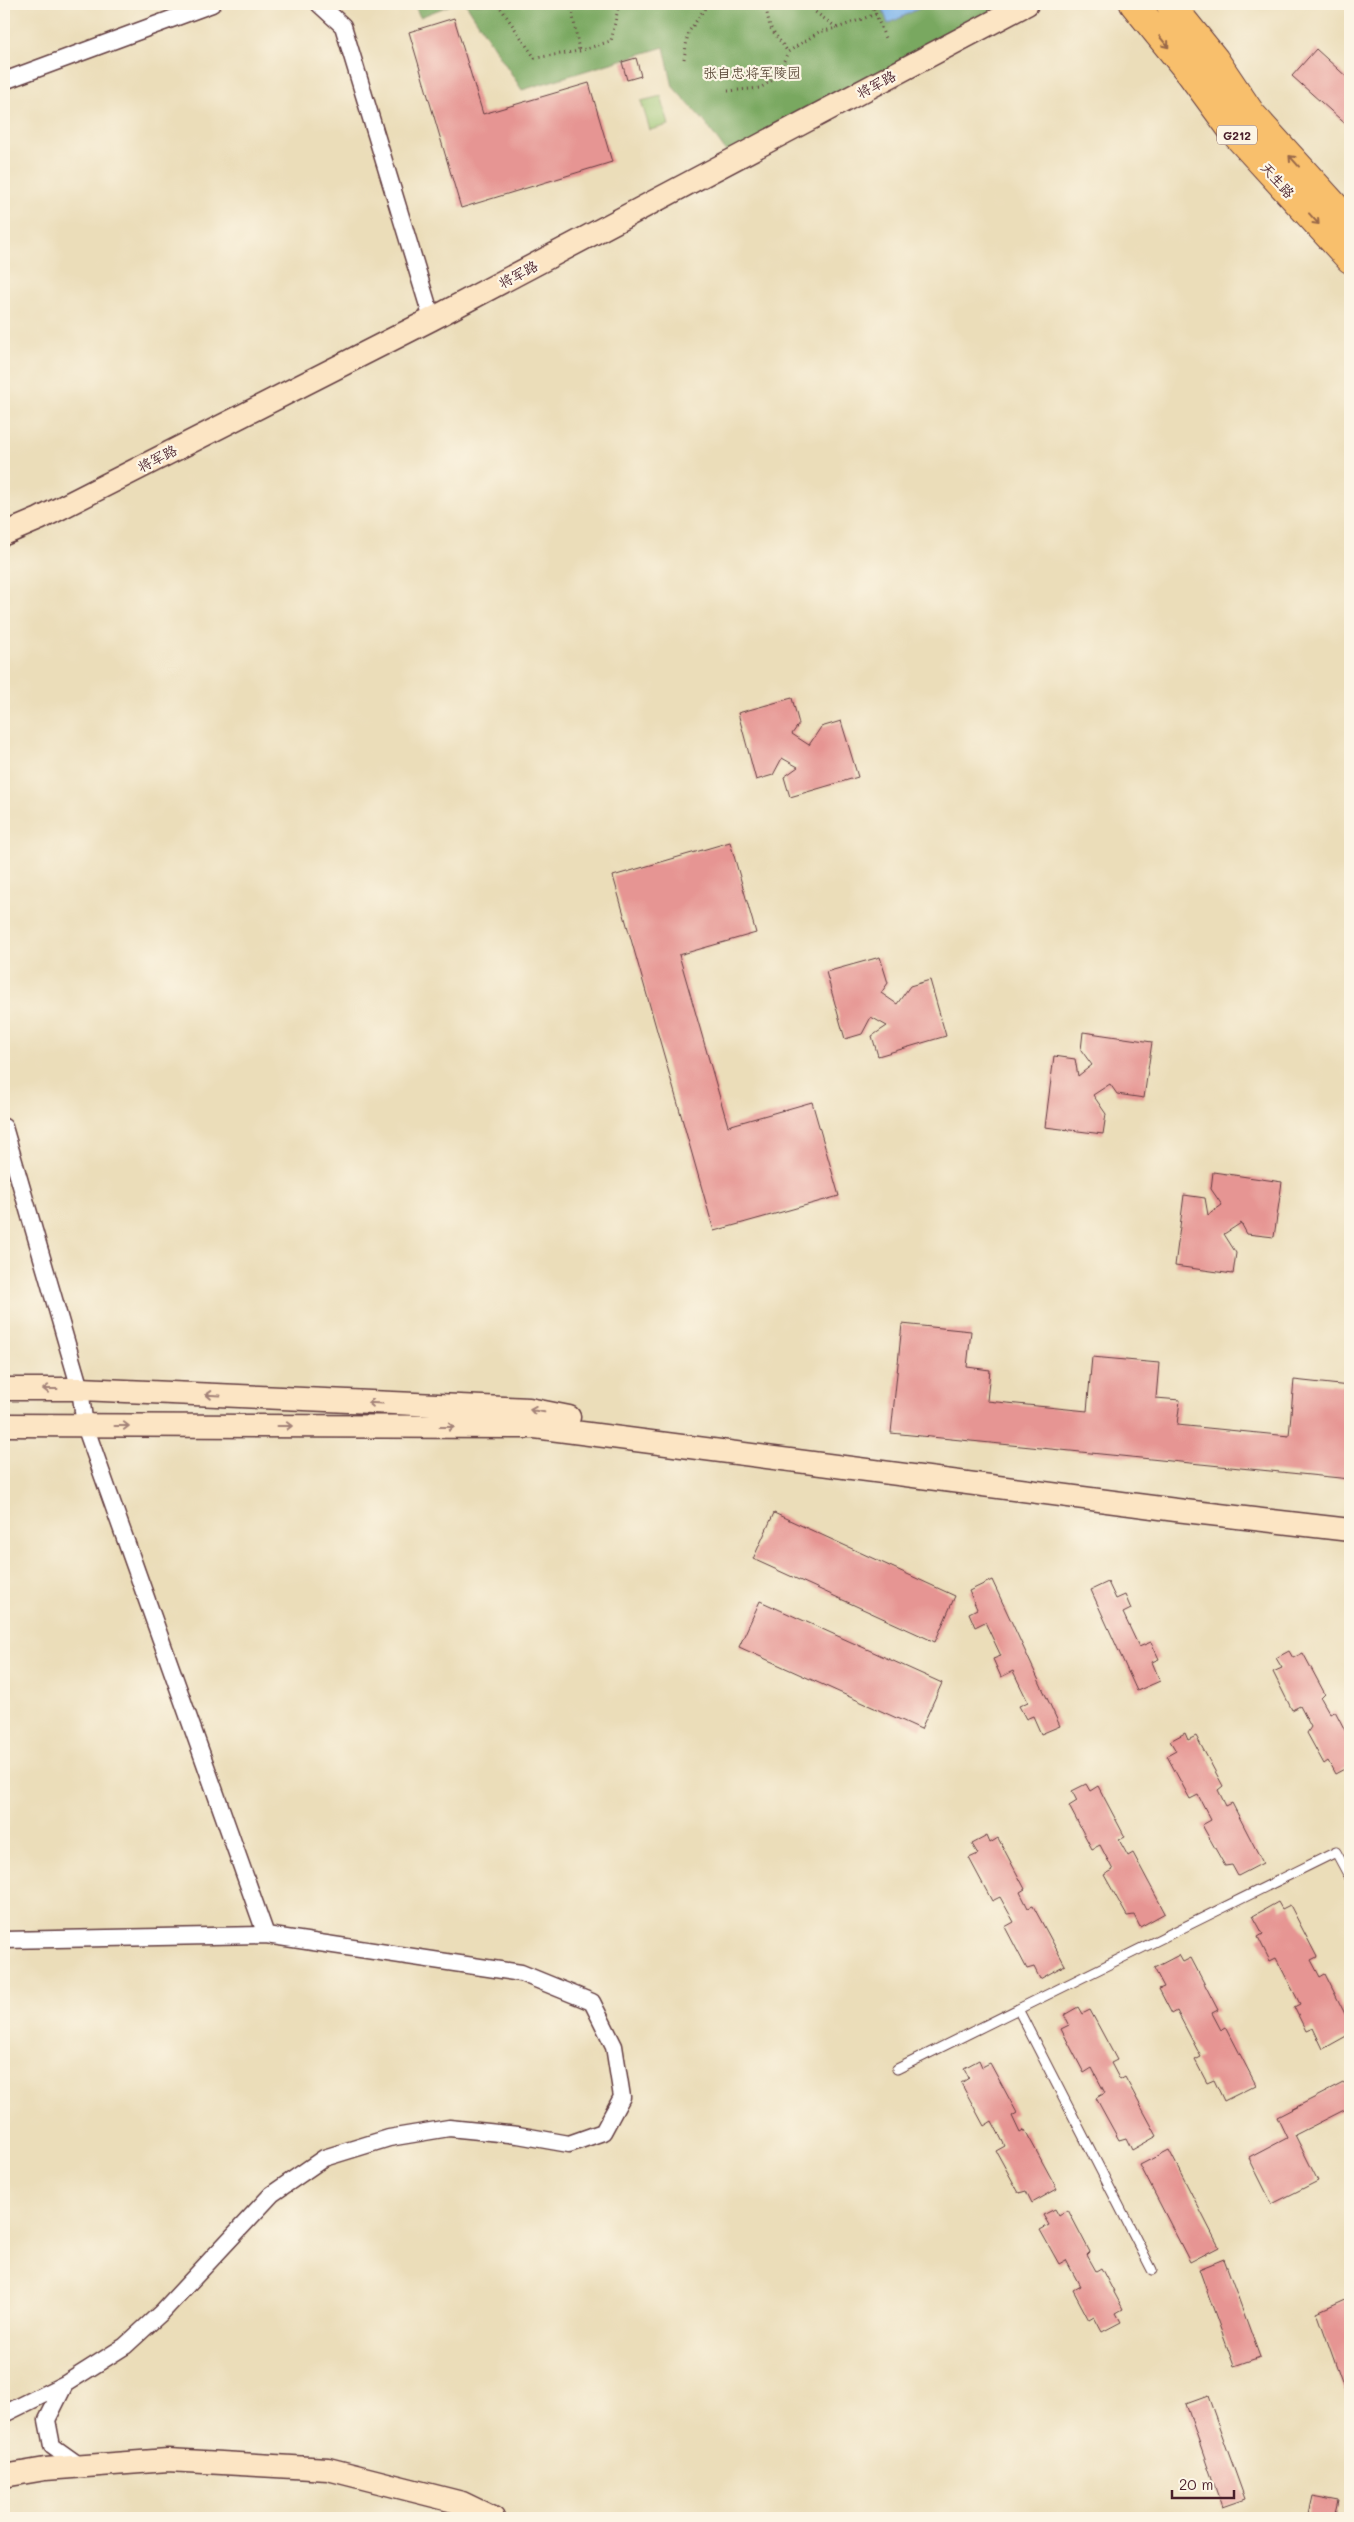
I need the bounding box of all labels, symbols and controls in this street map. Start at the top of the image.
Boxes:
one-way arrow [1159,35,1170,48]
park label: 张自忠将军陵园 [703,63,801,82]
street label: 将军路 [853,66,899,102]
road number: G212 [1217,126,1257,144]
one-way arrow [1288,154,1300,167]
street label: 天生路 [1257,158,1299,202]
one-way arrow [1308,213,1320,226]
street label: 将军路 [495,256,541,292]
street label: 将军路 [134,440,180,476]
one-way arrow [42,1384,58,1394]
one-way arrow [205,1391,221,1400]
one-way arrow [367,1398,383,1407]
one-way arrow [530,1406,546,1415]
one-way arrow [114,1421,130,1431]
one-way arrow [276,1421,293,1431]
one-way arrow [439,1422,455,1432]
scale bar [1172,2467,1234,2499]
text: 20 m [1179,2474,1213,2494]

